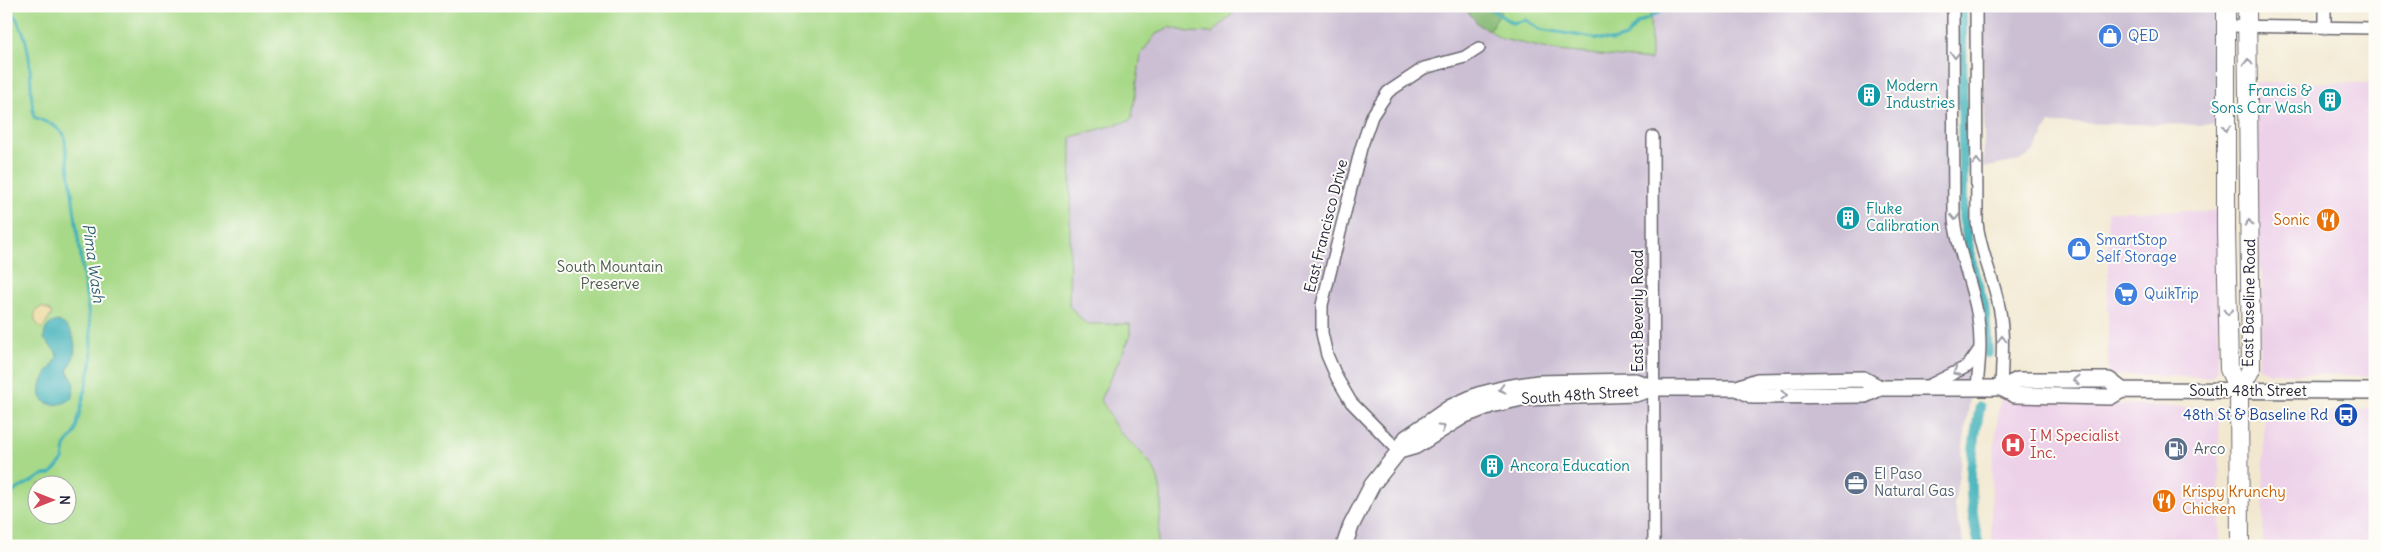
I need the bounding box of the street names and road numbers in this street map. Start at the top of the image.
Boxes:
street label: East Francisco Drive [1300,157,1351,294]
street label: East Baseline Road [2238,239,2259,367]
street label: East Beverly Road [1628,250,1647,372]
street label: South 48th Street [1521,381,1639,408]
street label: South 48th Street [2189,381,2307,400]

